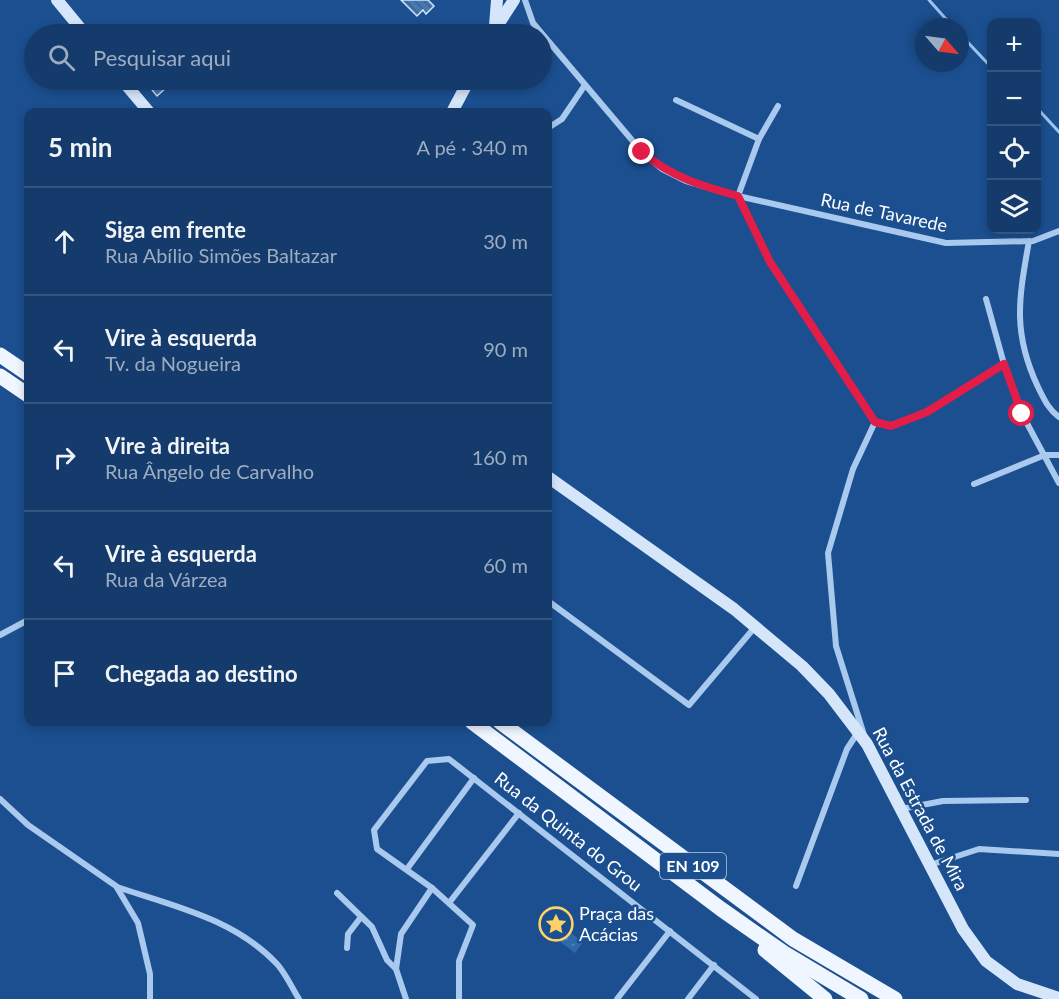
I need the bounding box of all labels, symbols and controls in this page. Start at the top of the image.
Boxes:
north arrow [915,18,969,72]
map controls [987,18,1041,234]
button: + [987,18,1041,72]
search box [24,24,552,90]
icon: search [45,41,78,74]
text: Pesquisar aqui [93,44,231,71]
button: − [987,72,1041,126]
button: locate [987,126,1041,180]
text: 5 min [48,131,112,163]
text: A pé · 340 m [416,135,528,159]
route end [628,138,654,164]
button: layers [987,180,1041,234]
street label: Rua de Tavarede [819,188,949,236]
text: Siga em frente [105,216,246,243]
icon: ahead [48,225,81,258]
text: 30 m [483,229,528,253]
text: Rua Abílio Simões Baltazar [105,243,337,267]
text: Vire à esquerda [105,324,257,351]
icon: left [48,333,81,366]
text: 90 m [483,337,528,361]
text: Tv. da Nogueira [105,351,241,375]
route start [1008,400,1034,426]
text: Vire à direita [105,432,230,459]
icon: right [48,441,81,474]
text: 160 m [472,445,528,469]
text: Rua Ângelo de Carvalho [105,459,314,483]
text: Vire à esquerda [105,540,257,567]
icon: left [48,549,81,582]
text: 60 m [483,553,528,577]
text: Rua da Várzea [105,567,228,591]
icon: arrive [48,657,81,690]
text: Chegada ao destino [105,660,298,687]
street label: Rua da Estrada de Mira [868,723,973,894]
street label: Rua da Quinta do Grou [491,767,647,896]
road number: EN 109 [660,853,726,879]
place label: Praça das Acácias [579,902,654,945]
place icon: Praça das Acácias [538,906,574,942]

